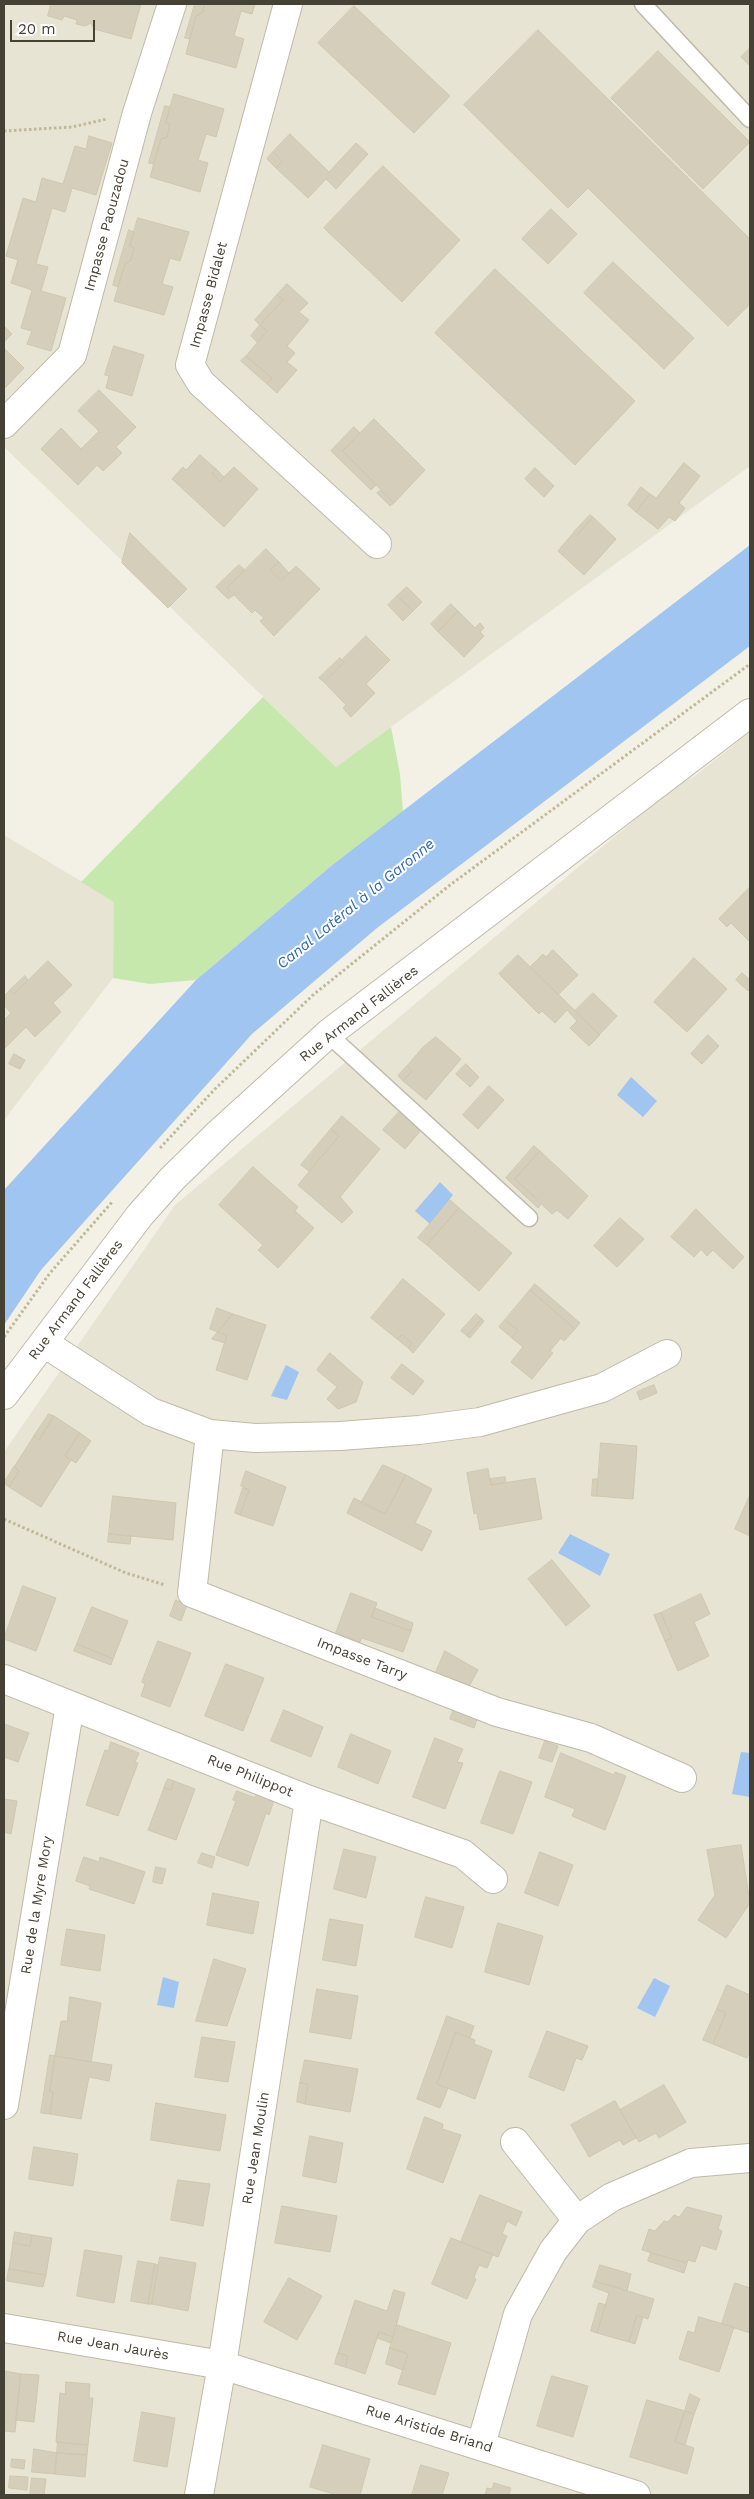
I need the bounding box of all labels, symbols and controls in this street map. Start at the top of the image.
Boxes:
scale bar [12,10,98,42]
text: 20 m [18,20,56,38]
street label: Impasse Paouzadou [81,157,133,293]
street label: Impasse Bidalet [187,240,231,350]
water label: Canal Latéral à la Garonne [274,835,438,973]
street label: Rue Armand Fallières [296,962,422,1066]
street label: Rue Armand Fallières [25,1237,127,1363]
street label: Impasse Tarry [314,1634,410,1684]
street label: Rue Philippot [205,1751,295,1801]
street label: Rue de la Myre Mory [18,1835,56,1975]
street label: Rue Jean Moulin [239,2091,273,2205]
street label: Rue Jean Jaurès [56,2328,170,2364]
street label: Rue Aristide Briand [363,2402,495,2456]

